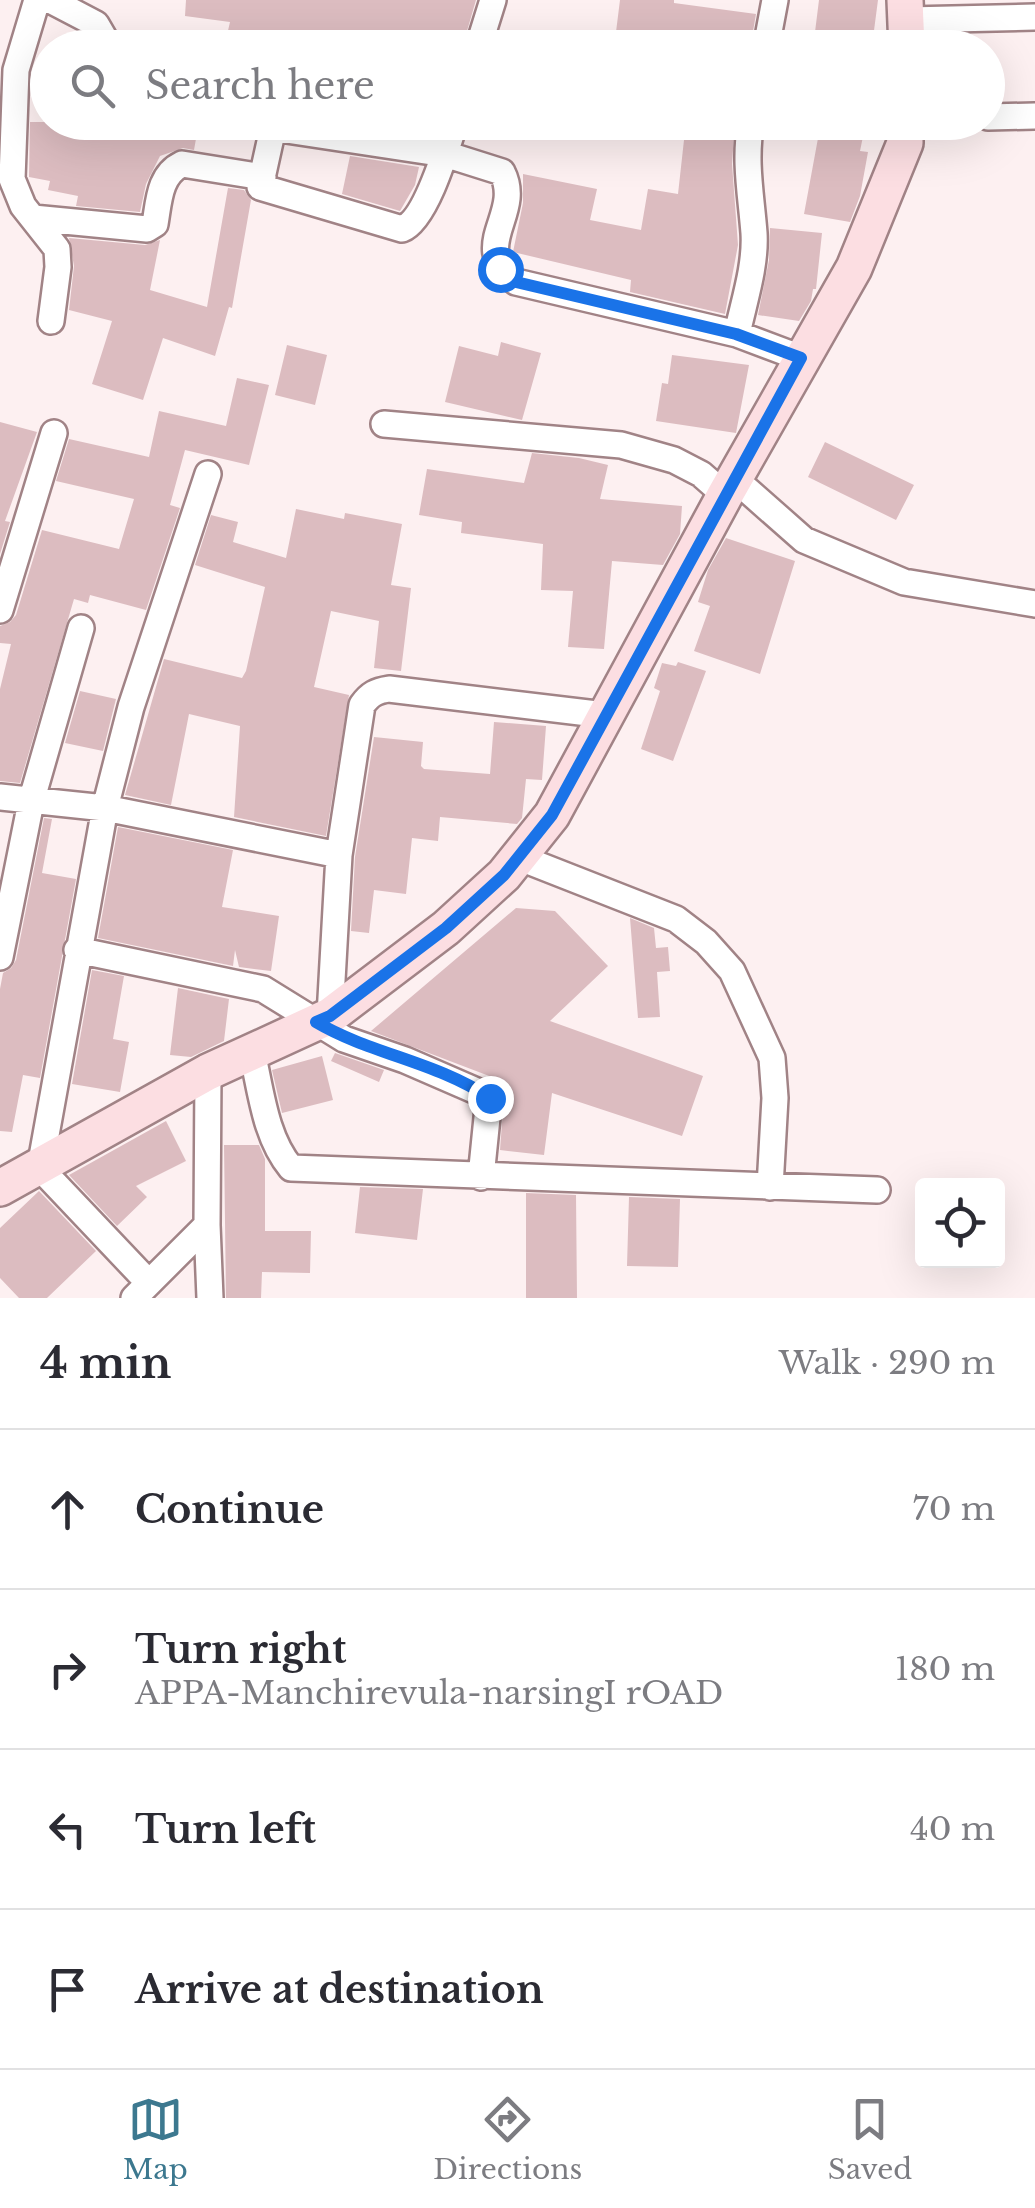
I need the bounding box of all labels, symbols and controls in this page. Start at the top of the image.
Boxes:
search box [30,30,1005,140]
icon: search [65,58,120,113]
text: Search here [145,62,375,109]
route start [478,247,524,293]
route end [468,1076,514,1122]
map controls [915,1178,1005,1268]
button: locate [915,1178,1005,1268]
text: 4 min [40,1337,171,1389]
text: Walk · 290 m [779,1343,995,1383]
icon: ahead [40,1482,95,1537]
text: Continue [135,1486,324,1533]
text: 70 m [913,1489,995,1529]
text: Turn right [135,1626,346,1673]
icon: right [40,1642,95,1697]
text: 180 m [895,1649,995,1689]
text: APPA-Manchirevula-narsingI rOAD [135,1673,723,1713]
icon: left [40,1802,95,1857]
text: Turn left [135,1806,316,1853]
text: 40 m [910,1809,995,1849]
icon: arrive [40,1962,95,2017]
text: Arrive at destination [135,1966,544,2013]
tab: Map [123,2092,188,2187]
tab: Directions [433,2092,582,2187]
tab: Saved [828,2092,912,2187]

